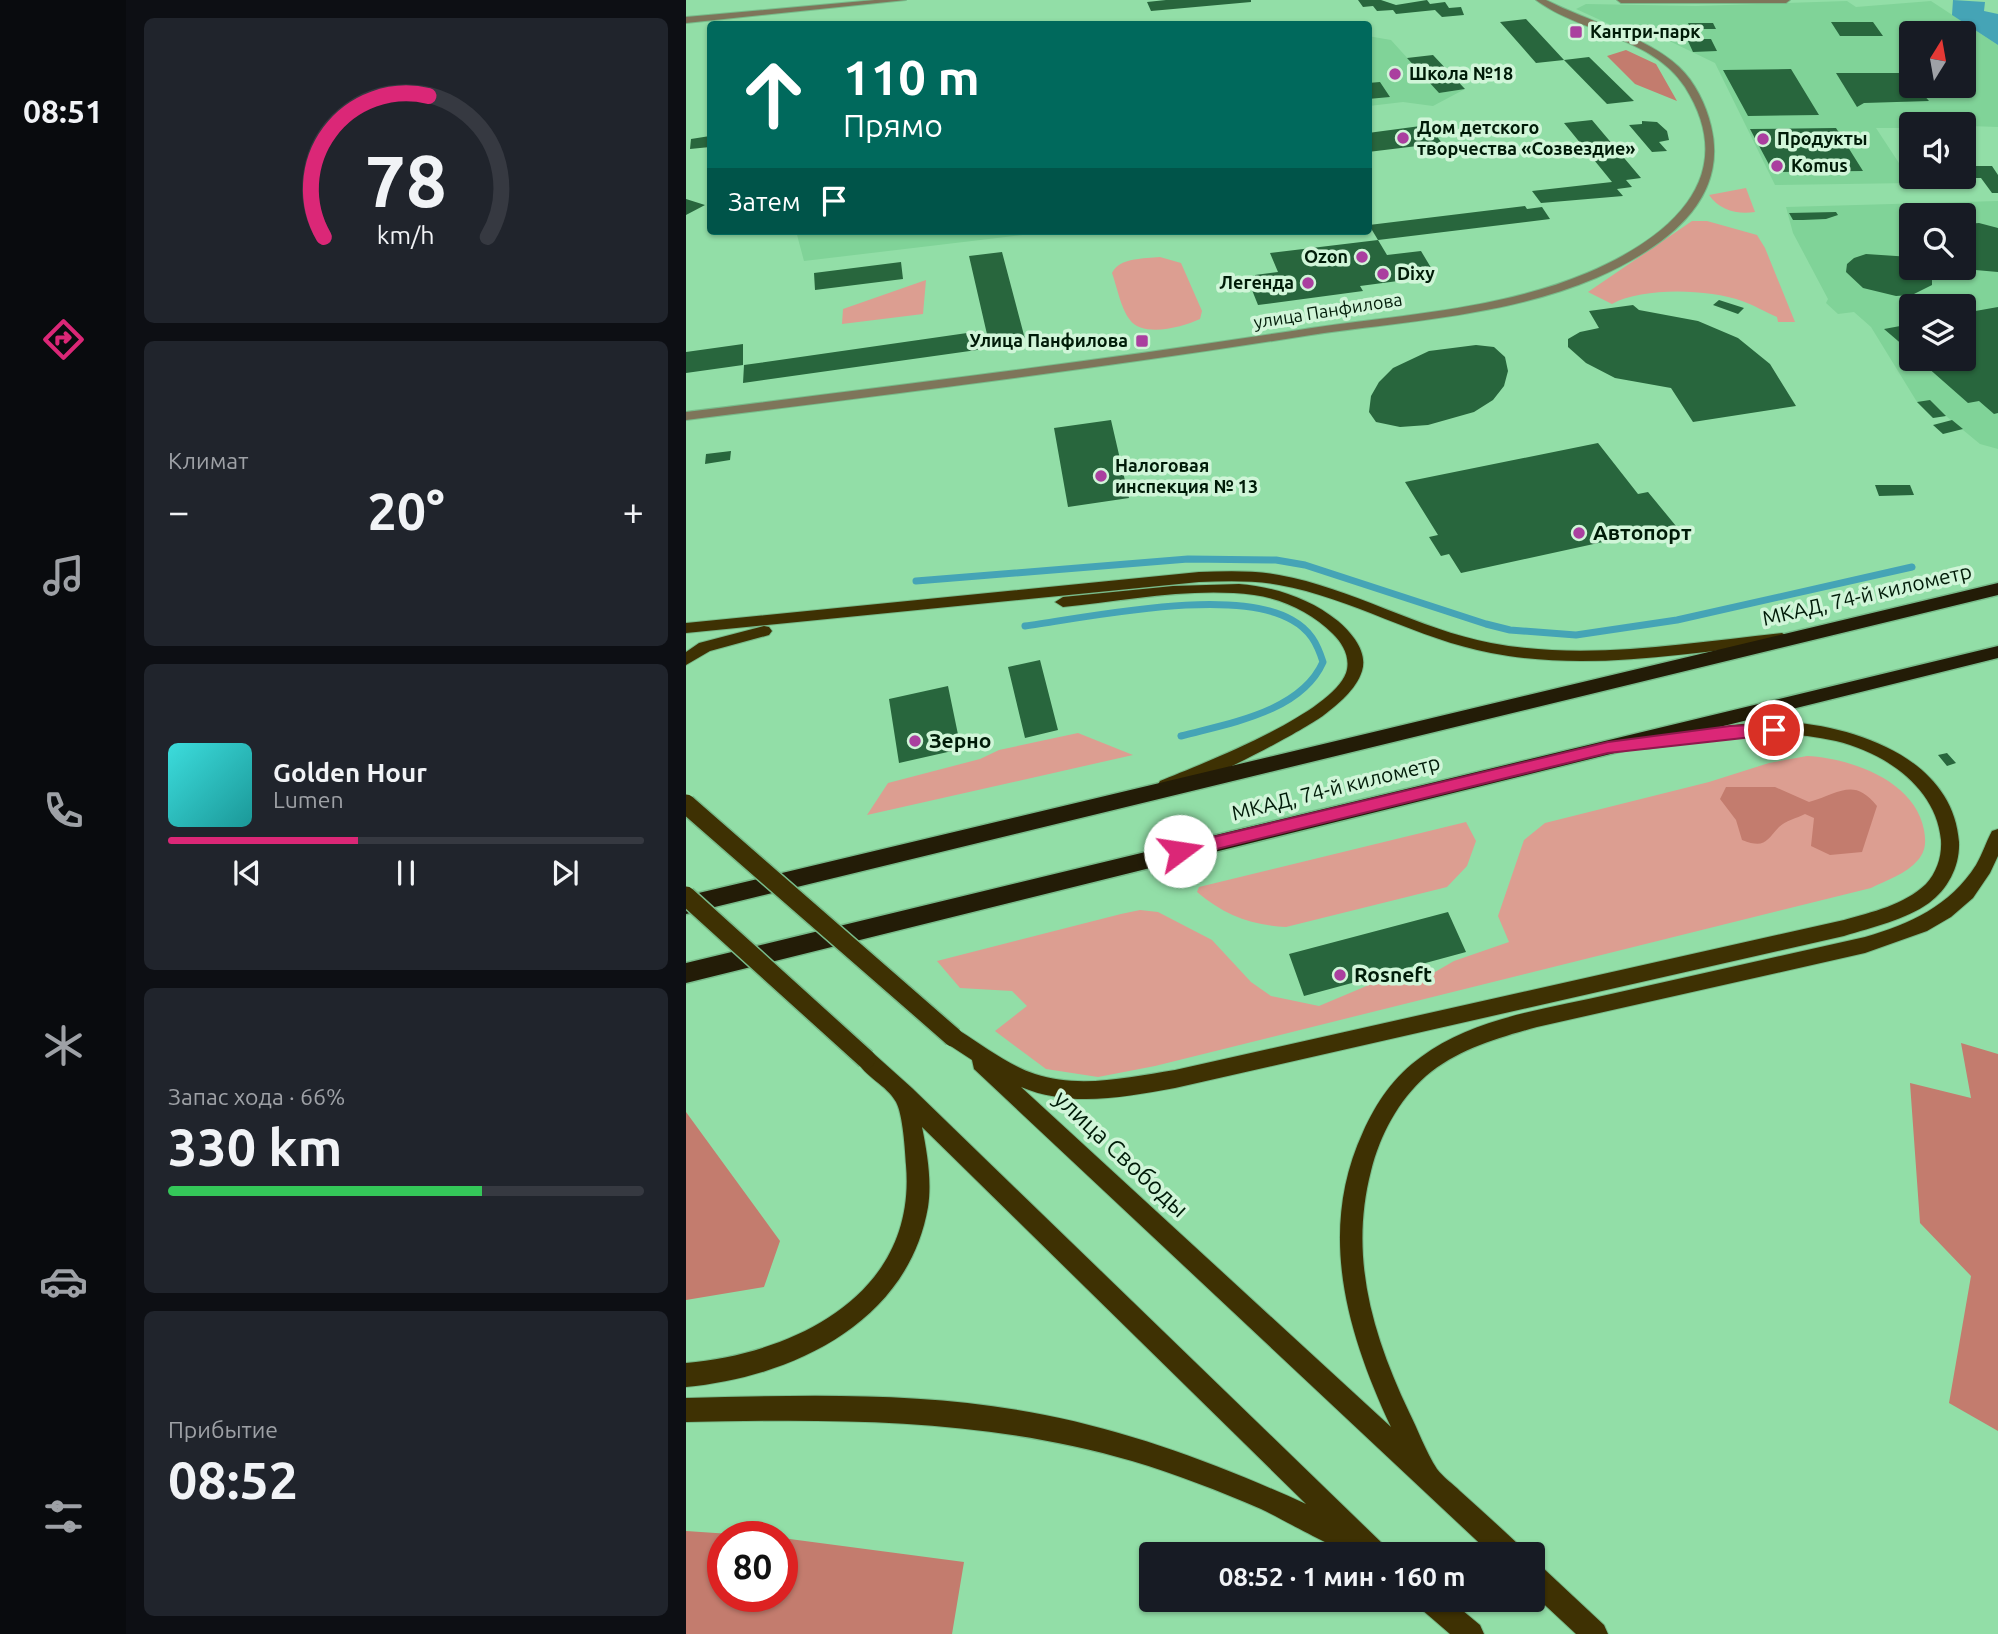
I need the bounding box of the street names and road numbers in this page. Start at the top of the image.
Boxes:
street label: улица Панфилова [1252,288,1404,332]
street label: МКАД, 74-й километр [1760,558,1974,630]
street label: МКАД, 74-й километр [1229,749,1443,825]
street label: улица Свободы [1049,1085,1194,1223]

